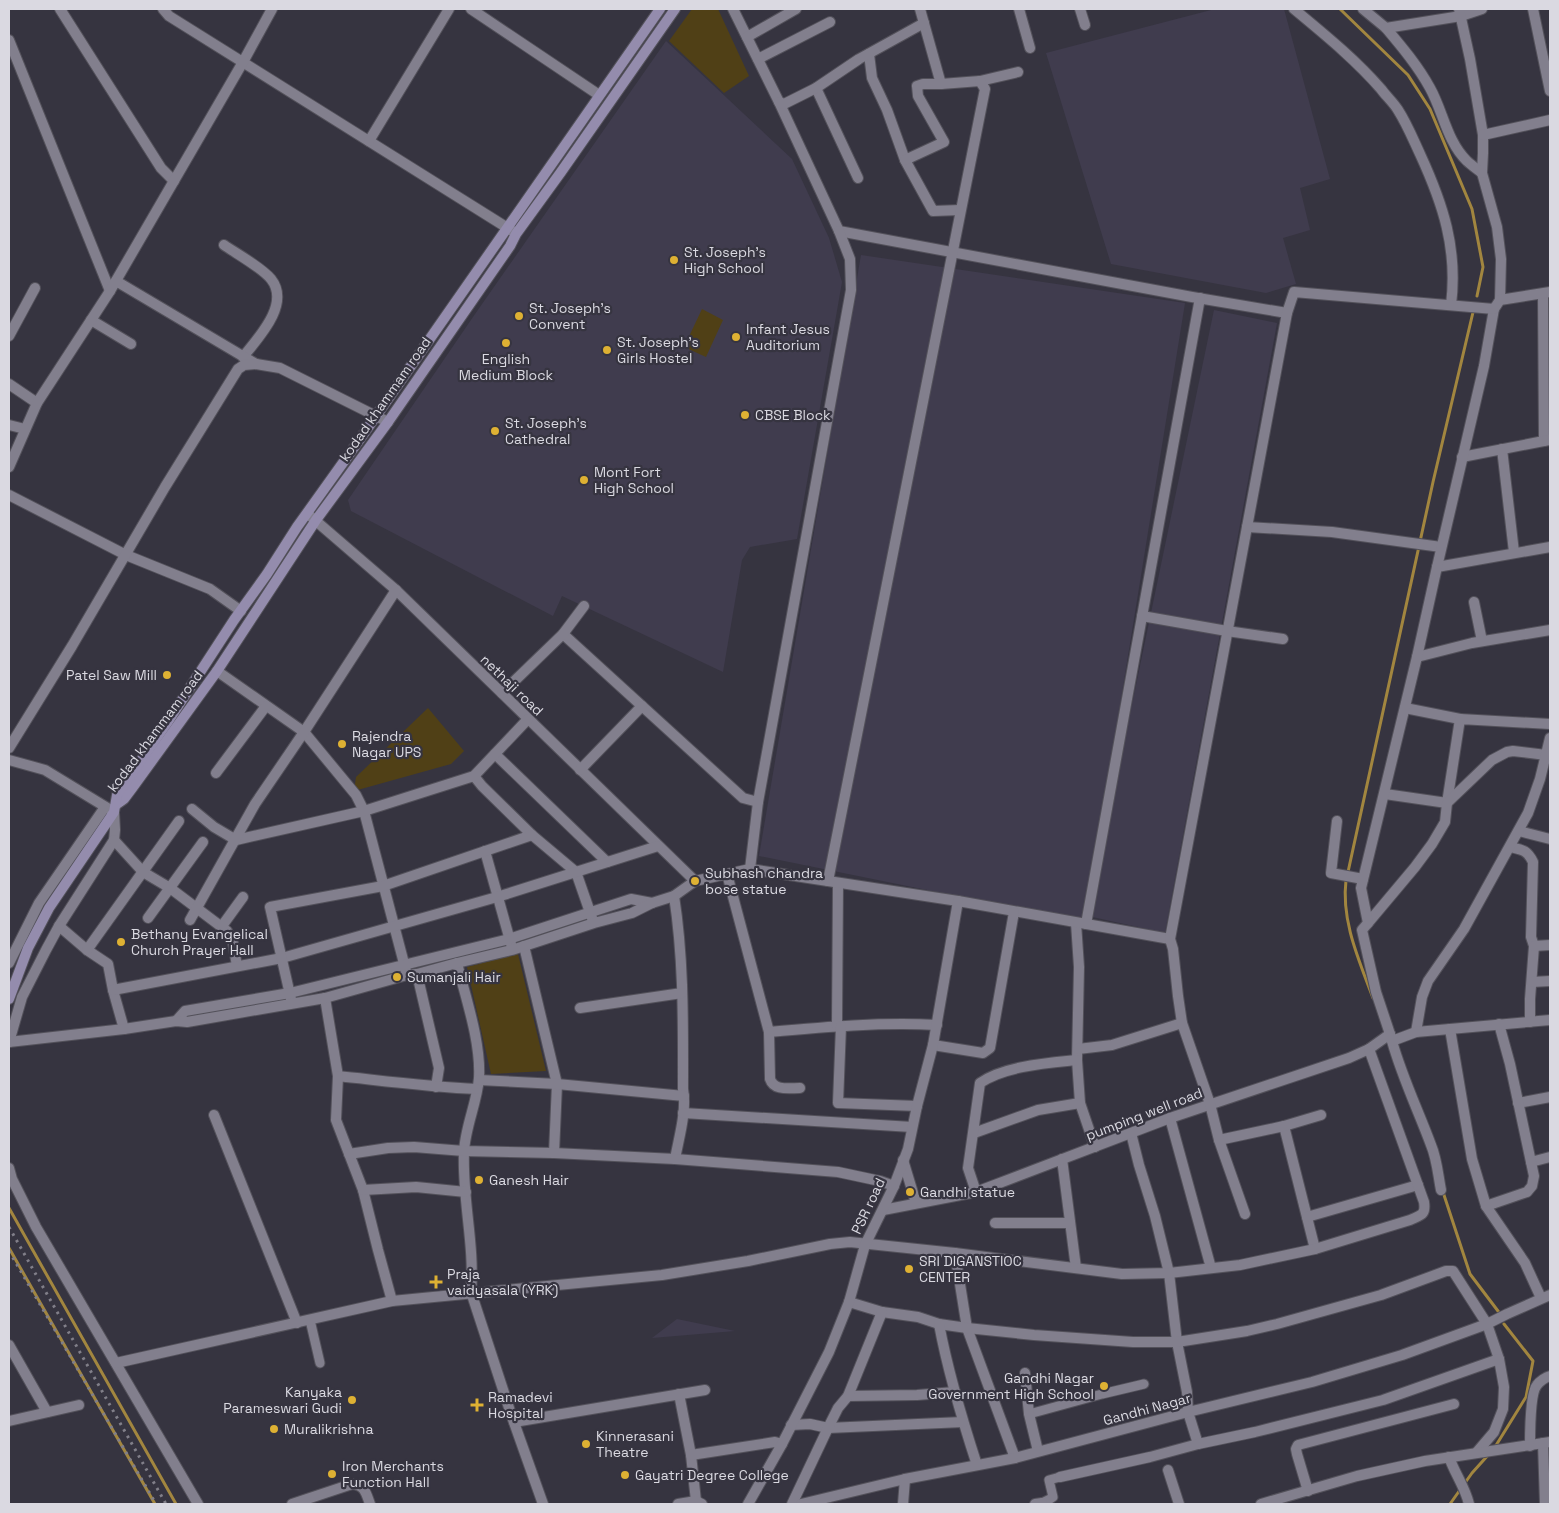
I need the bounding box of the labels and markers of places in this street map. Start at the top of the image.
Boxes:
place label: St. Joseph's High School [684,243,766,277]
marker: St. Joseph's High School [668,254,680,266]
place label: St. Joseph's Convent [529,299,611,333]
marker: St. Joseph's Convent [513,310,525,322]
place label: Infant Jesus Auditorium [746,320,830,354]
marker: Infant Jesus Auditorium [730,331,742,343]
place label: St. Joseph's Girls Hostel [617,333,699,367]
marker: English Medium Block [500,337,512,349]
marker: St. Joseph's Girls Hostel [601,344,613,356]
place label: English Medium Block [459,350,554,384]
place label: CBSE Block [755,406,831,424]
marker: CBSE Block [739,409,751,421]
place label: St. Joseph's Cathedral [505,414,587,448]
marker: St. Joseph's Cathedral [489,425,501,437]
place label: Mont Fort High School [594,463,674,497]
marker: Mont Fort High School [578,474,590,486]
place label: Patel Saw Mill [66,666,157,684]
marker: Patel Saw Mill [161,669,173,681]
place label: Rajendra Nagar UPS [352,727,421,761]
marker: Rajendra Nagar UPS [336,738,348,750]
place label: Subhash chandra bose statue [705,864,823,898]
marker: Subhash chandra bose statue [689,875,701,887]
place label: Bethany Evangelical Church Prayer Hall [131,925,268,959]
marker: Bethany Evangelical Church Prayer Hall [115,936,127,948]
place label: Sumanjali Hair [407,968,501,986]
marker: Sumanjali Hair [391,971,403,983]
place label: Ganesh Hair [489,1171,569,1189]
marker: Ganesh Hair [473,1174,485,1186]
place label: Gandhi statue [920,1183,1015,1201]
marker: Gandhi statue [904,1186,916,1198]
place label: SRI DIGANSTIOC CENTER [919,1252,1022,1286]
marker: SRI DIGANSTIOC CENTER [903,1263,915,1275]
place label: Praja vaidyasala (YRK) [447,1265,558,1299]
marker: Praja vaidyasala (YRK) [429,1275,443,1289]
place label: Gandhi Nagar Government High School [928,1369,1094,1403]
marker: Gandhi Nagar Government High School [1098,1380,1110,1392]
place label: Kanyaka Parameswari Gudi [223,1383,342,1417]
place label: Ramadevi Hospital [488,1388,553,1422]
marker: Kanyaka Parameswari Gudi [346,1394,358,1406]
marker: Ramadevi Hospital [470,1398,484,1412]
place label: Muralikrishna [284,1420,373,1438]
marker: Muralikrishna [268,1423,280,1435]
place label: Kinnerasani Theatre [596,1427,674,1461]
marker: Kinnerasani Theatre [580,1438,592,1450]
place label: Iron Merchants Function Hall [342,1457,444,1491]
place label: Gayatri Degree College [635,1466,789,1484]
marker: Iron Merchants Function Hall [326,1468,338,1480]
marker: Gayatri Degree College [619,1469,631,1481]

